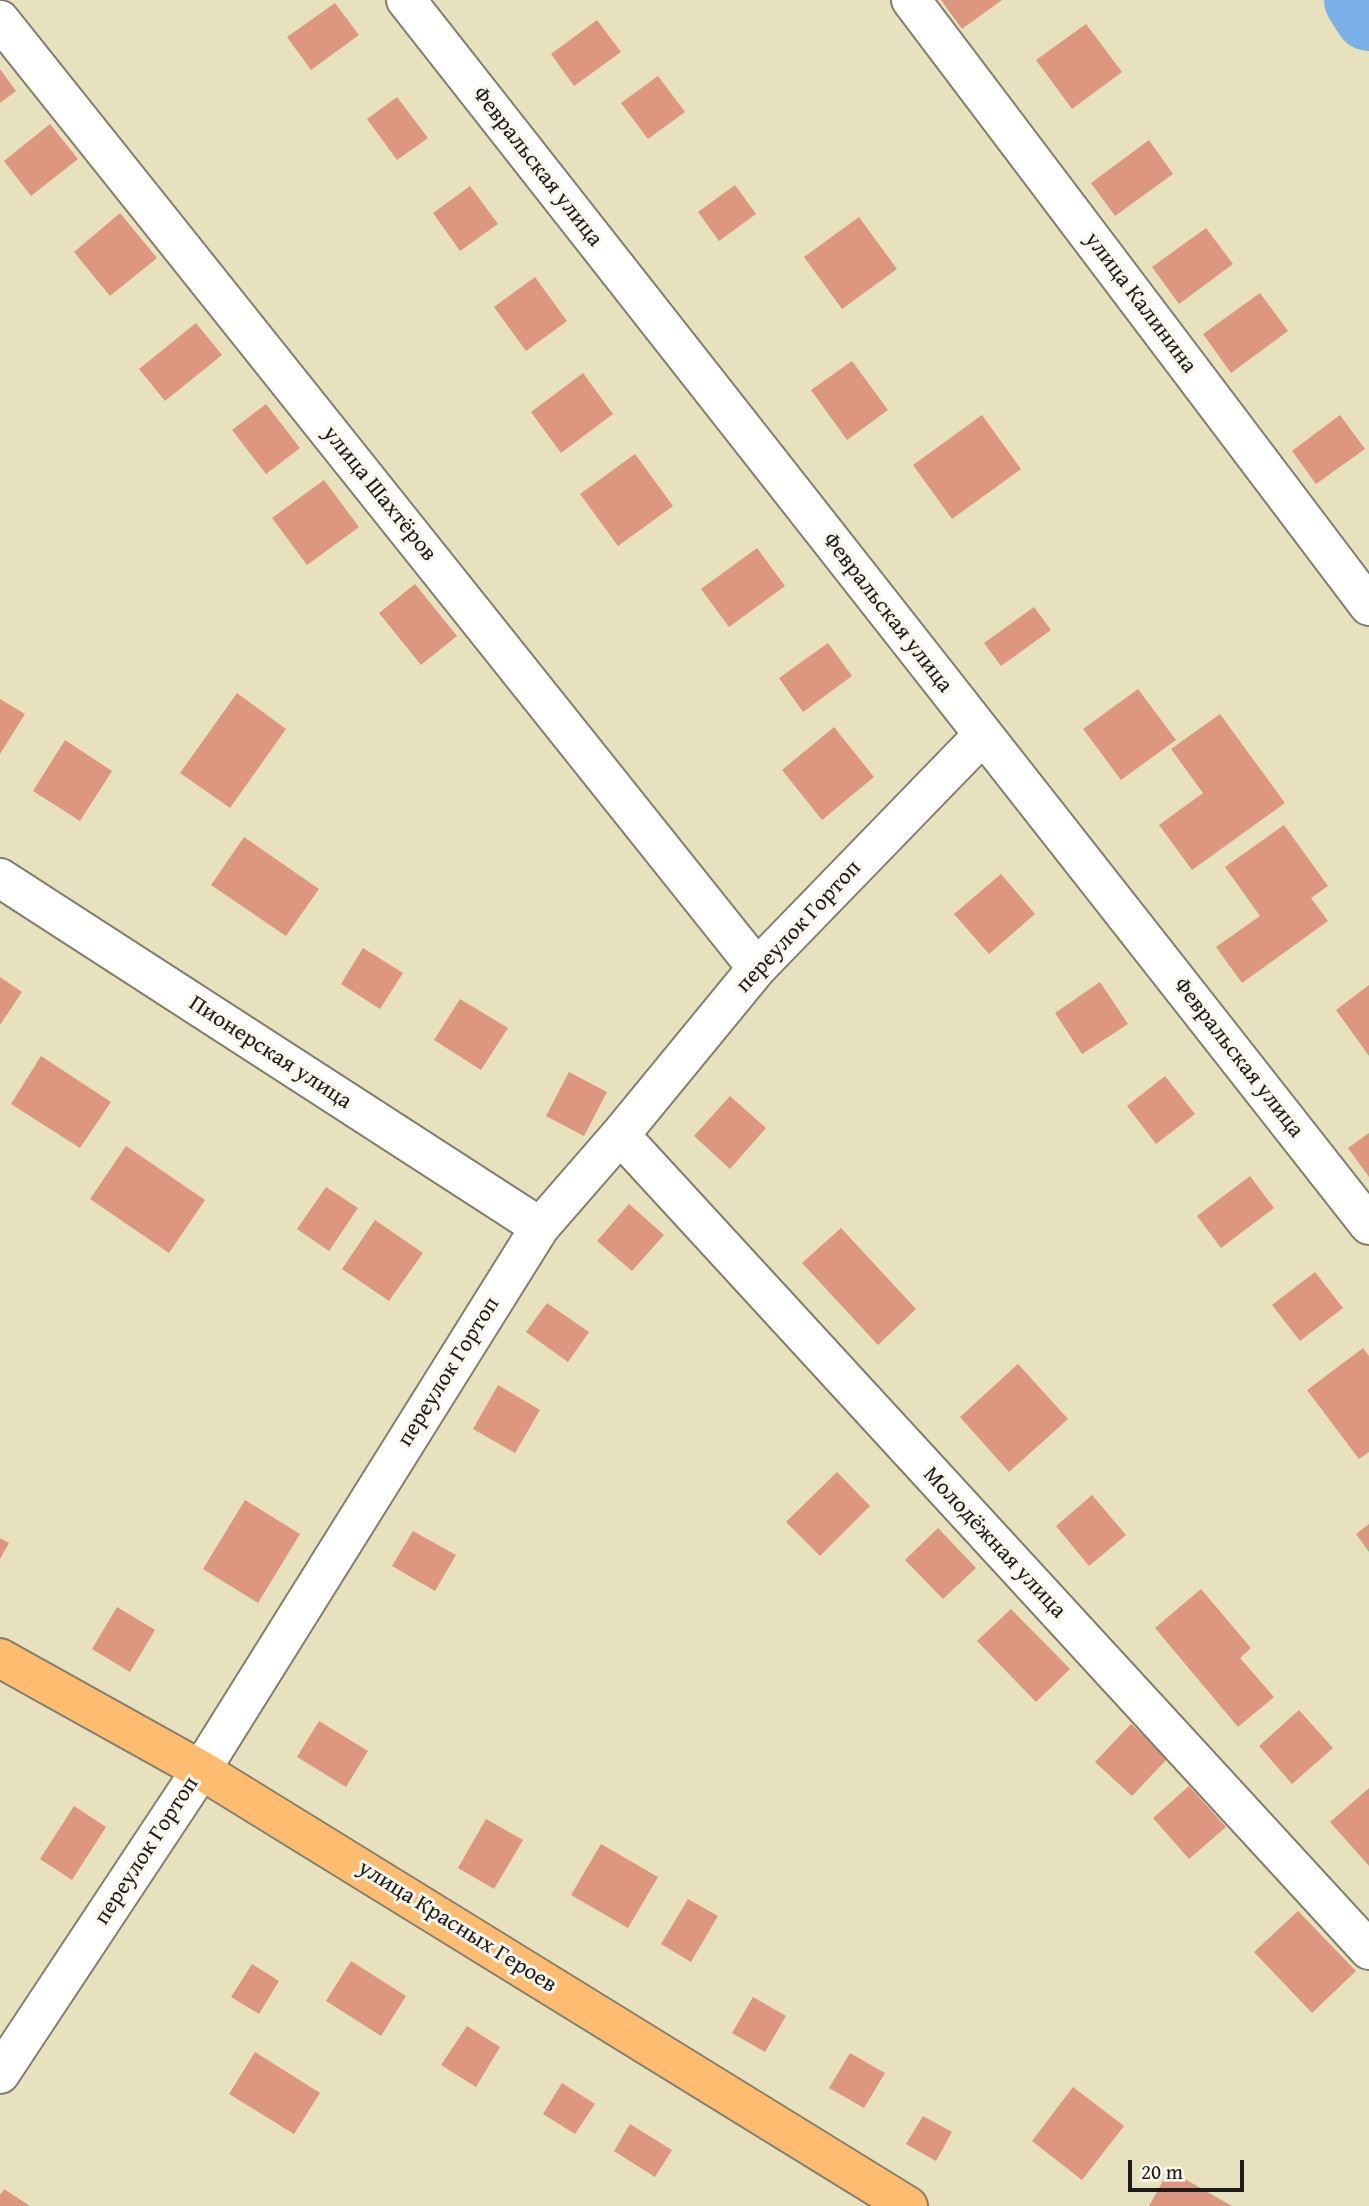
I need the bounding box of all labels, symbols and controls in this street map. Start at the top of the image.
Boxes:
street label: Февральская улица [466,81,608,253]
street label: улица Калинина [1078,227,1202,379]
street label: улица Шахтёров [316,421,442,567]
street label: Февральская улица [816,527,958,699]
street label: переулок Гортоп [730,855,868,999]
street label: Февральская улица [1167,972,1309,1144]
street label: Пионерская улица [183,990,357,1116]
street label: переулок Гортоп [392,1292,506,1452]
street label: Молодёжная улица [917,1461,1071,1625]
street label: переулок Гортоп [89,1772,205,1930]
street label: улица Красных Героев [353,1855,561,1999]
scale bar [1131,2146,1246,2190]
text: 20 m [1141,2156,1183,2187]

